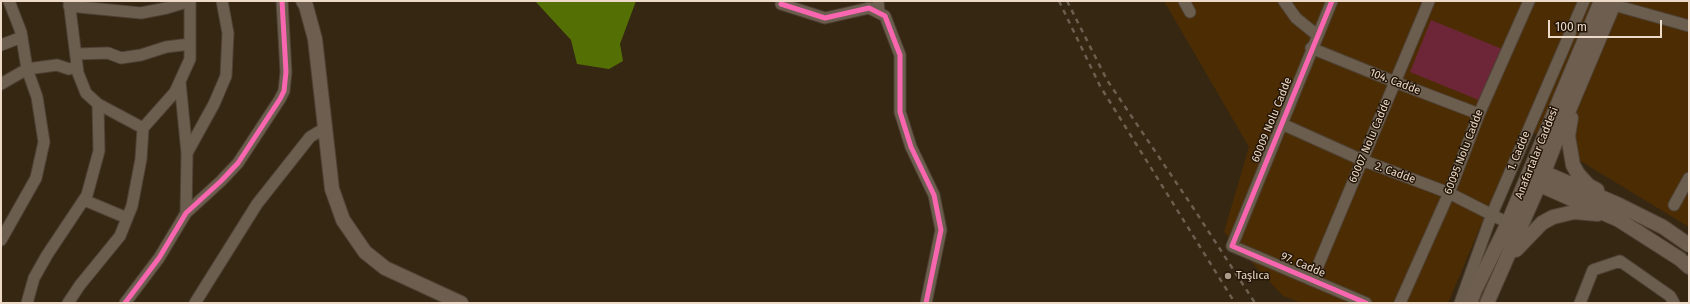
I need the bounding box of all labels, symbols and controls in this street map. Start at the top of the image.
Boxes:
scale bar [1550,12,1664,38]
text: 100 m [1555,20,1587,34]
street label: 104. Cadde [1368,66,1422,98]
street label: 60009 Nolu Cadde [1249,76,1295,164]
street label: 60007 Nolu Cadde [1346,97,1394,185]
street label: Anafartalar Caddesi [1513,105,1561,201]
street label: 60095 Nolu Cadde [1442,108,1486,196]
street label: 1. Cadde [1505,129,1533,173]
street label: 2. Cadde [1373,160,1417,186]
street label: 97. Cadde [1279,250,1327,280]
place label: Taşlıca [1236,269,1270,283]
marker: Taşlıca [1223,271,1233,281]

